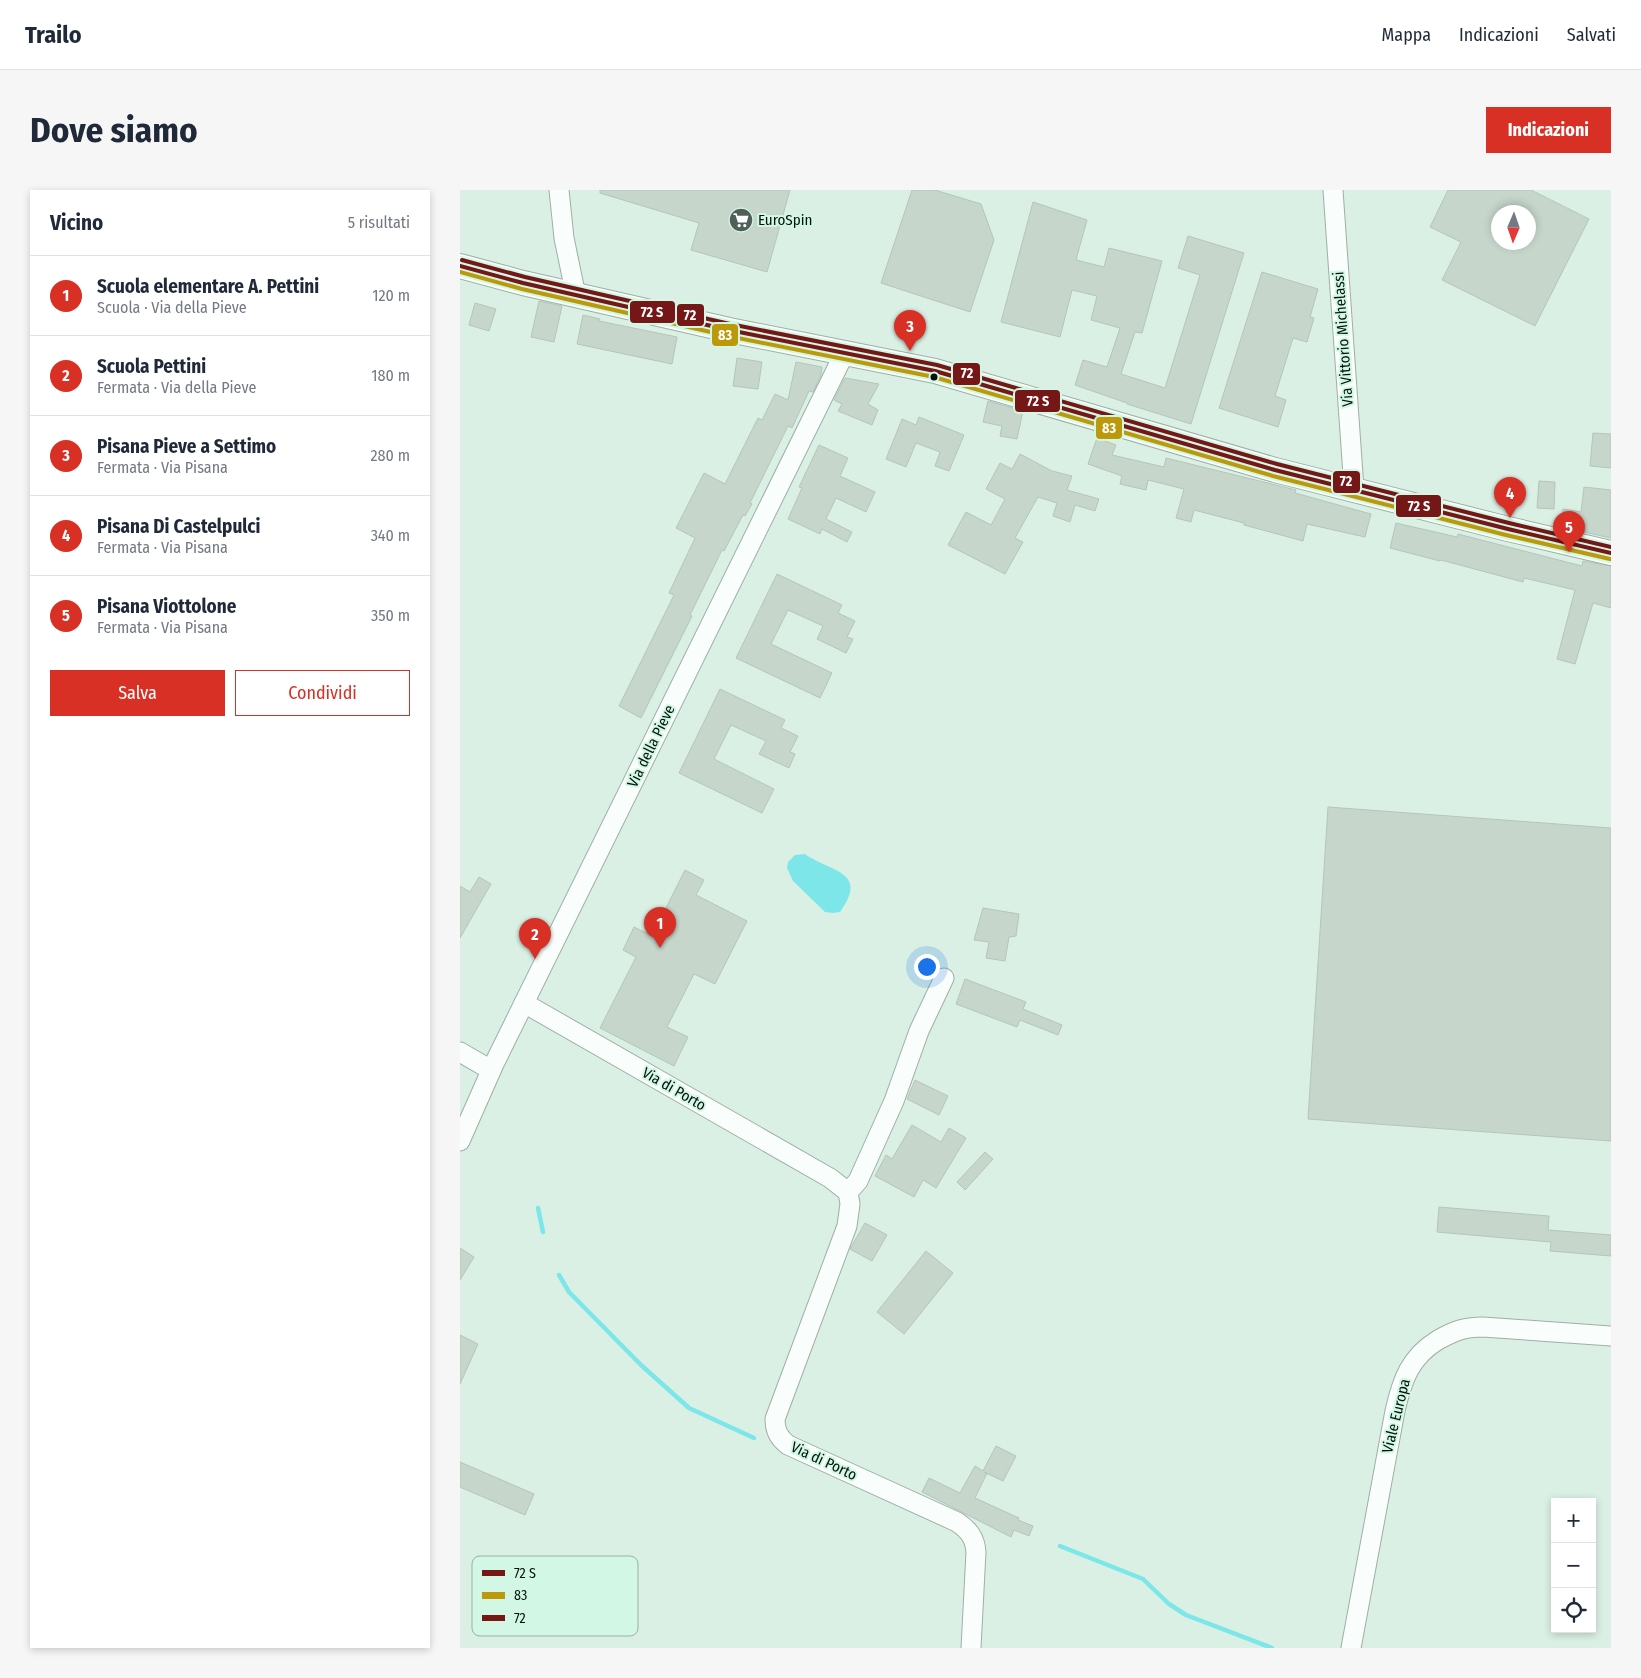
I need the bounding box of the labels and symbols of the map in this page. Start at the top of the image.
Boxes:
north arrow [1491,205,1536,250]
supermarket icon: EuroSpin [728,207,754,233]
place label: EuroSpin [758,211,812,229]
street label: Via Vittorio Michelassi [1329,271,1357,407]
line badge: 72 S [629,300,676,324]
line badge: 72 [676,303,705,327]
text: 72 S [641,304,663,321]
text: 72 [684,307,697,324]
pin: 3 [894,310,926,351]
line badge: 83 [711,323,739,347]
text: 83 [718,327,732,344]
line badge: 72 [952,362,981,386]
text: 72 [961,365,974,382]
unlabelled marker [929,372,939,382]
line badge: 72 S [1014,389,1061,413]
text: 72 S [1027,393,1049,410]
line badge: 83 [1095,416,1123,440]
text: 83 [1102,420,1116,437]
line badge: 72 [1332,470,1361,494]
text: 72 [1340,473,1353,490]
pin: 4 [1494,477,1526,518]
line badge: 72 S [1395,494,1442,518]
text: 72 S [1408,498,1430,515]
pin: 5 [1553,511,1585,552]
street label: Via della Pieve [623,702,679,790]
pin: 1 [644,907,676,948]
pin: 2 [519,918,551,959]
your location [914,954,940,980]
street label: Via di Porto [639,1064,709,1115]
street label: Viale Europa [1378,1377,1414,1455]
street label: Via di Porto [788,1438,860,1484]
legend [472,1556,638,1636]
text: 72 S [514,1565,536,1582]
text: 83 [514,1587,527,1604]
text: 72 [514,1610,526,1627]

